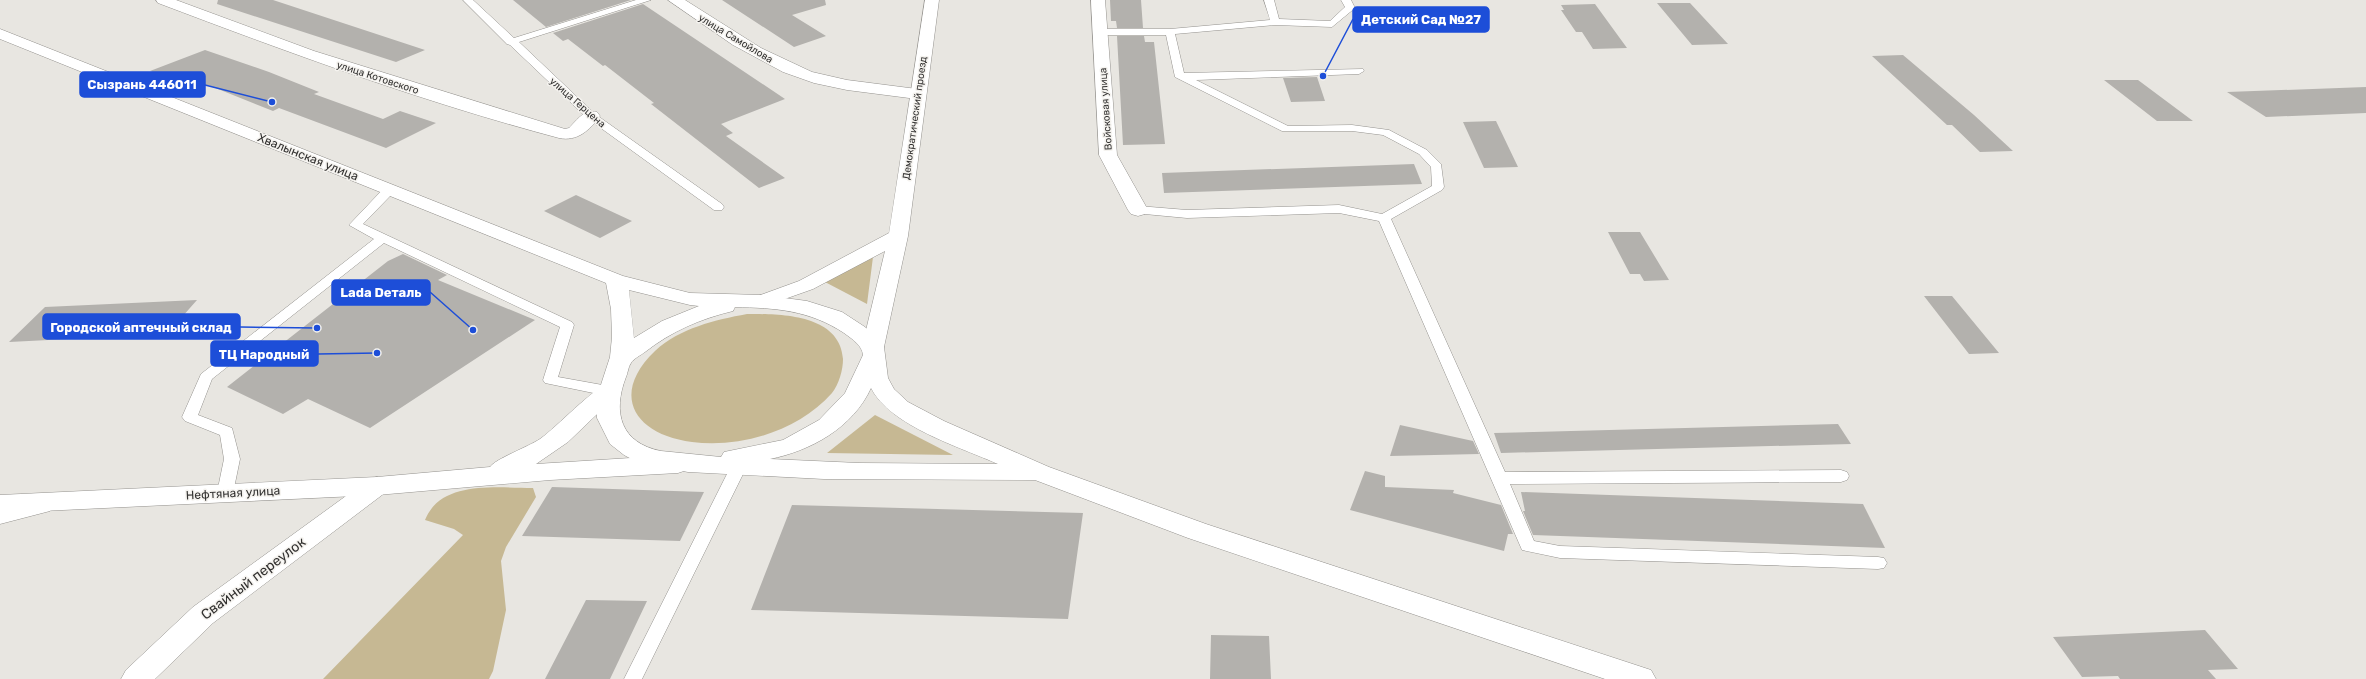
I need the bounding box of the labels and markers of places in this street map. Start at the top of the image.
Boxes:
callout: Детский Сад №27 [1353,7,1489,32]
callout: Сызрань 446011 [80,72,205,97]
callout: Lada Dеталь [332,280,430,305]
callout: Городской аптечный склад [43,314,240,339]
callout: ТЦ Народный [211,341,318,366]

